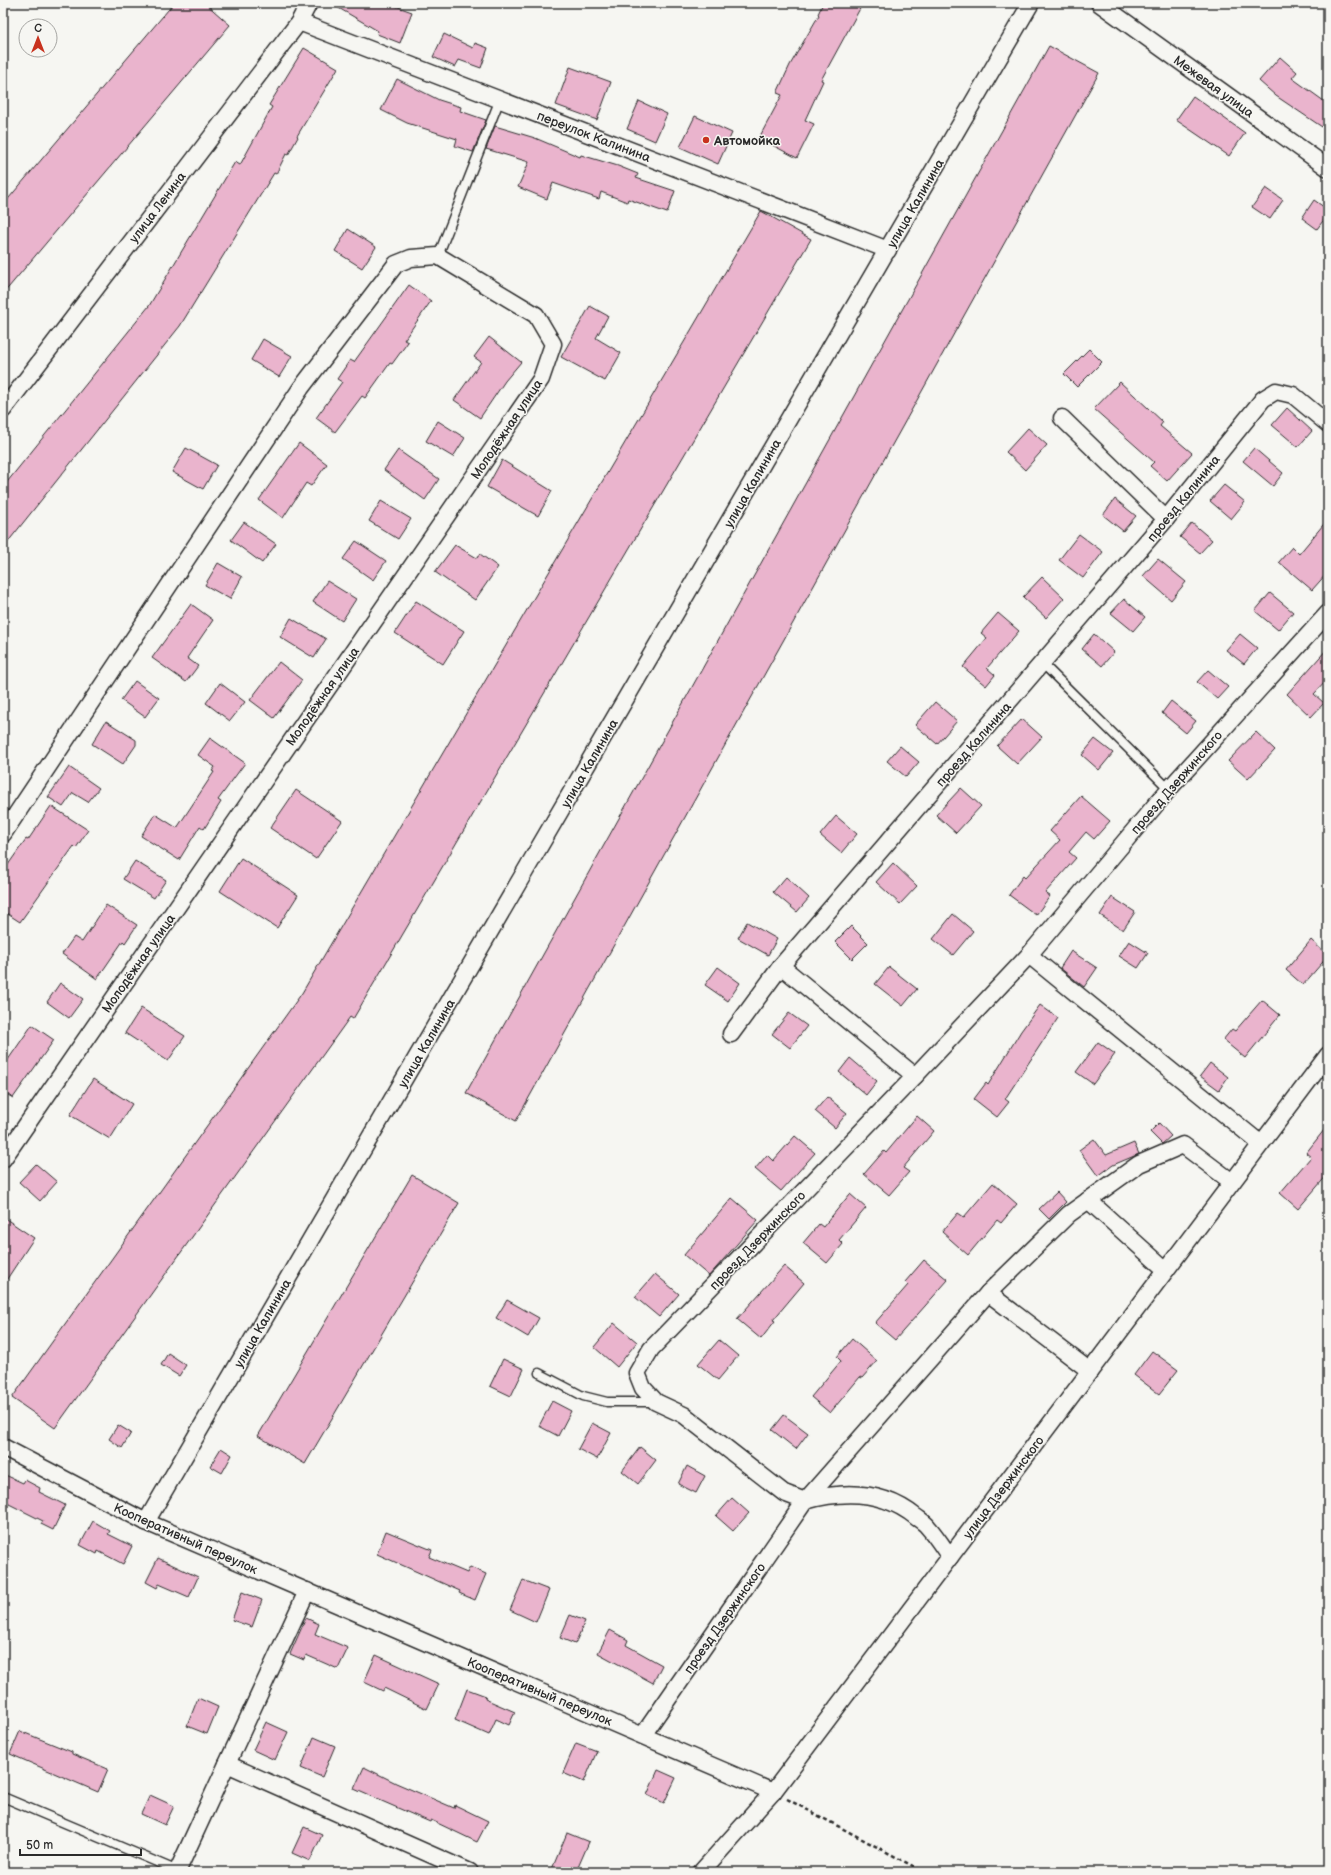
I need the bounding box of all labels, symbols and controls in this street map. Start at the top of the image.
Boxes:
north arrow [18,18,58,58]
text: С [34,22,42,35]
street label: Межевая улица [1170,52,1257,122]
street label: переулок Калинина [535,108,653,166]
place label: Автомойка [713,133,781,149]
marker: Автомойка [701,135,711,145]
street label: улица Калинина [884,156,948,251]
street label: улица Ленина [126,169,190,246]
street label: Молодёжная улица [467,376,546,483]
street label: улица Калинина [721,436,785,531]
street label: проезд Калинина [1144,452,1224,545]
street label: Молодёжная улица [283,644,363,749]
street label: проезд Калинина [933,699,1015,790]
street label: улица Калинина [558,716,622,811]
street label: проезд Дзержинского [1128,728,1226,838]
street label: Молодёжная улица [99,911,179,1016]
street label: улица Калинина [395,996,459,1091]
street label: проезд Дзержинского [706,1188,809,1294]
street label: улица Калинина [231,1276,295,1371]
street label: улица Дзержинского [960,1433,1048,1542]
street label: Кооперативный переулок [111,1500,260,1578]
street label: проезд Дзержинского [681,1560,769,1677]
street label: Кооперативный переулок [465,1654,615,1730]
scale bar [20,1831,141,1857]
text: 50 m [26,1838,53,1853]

